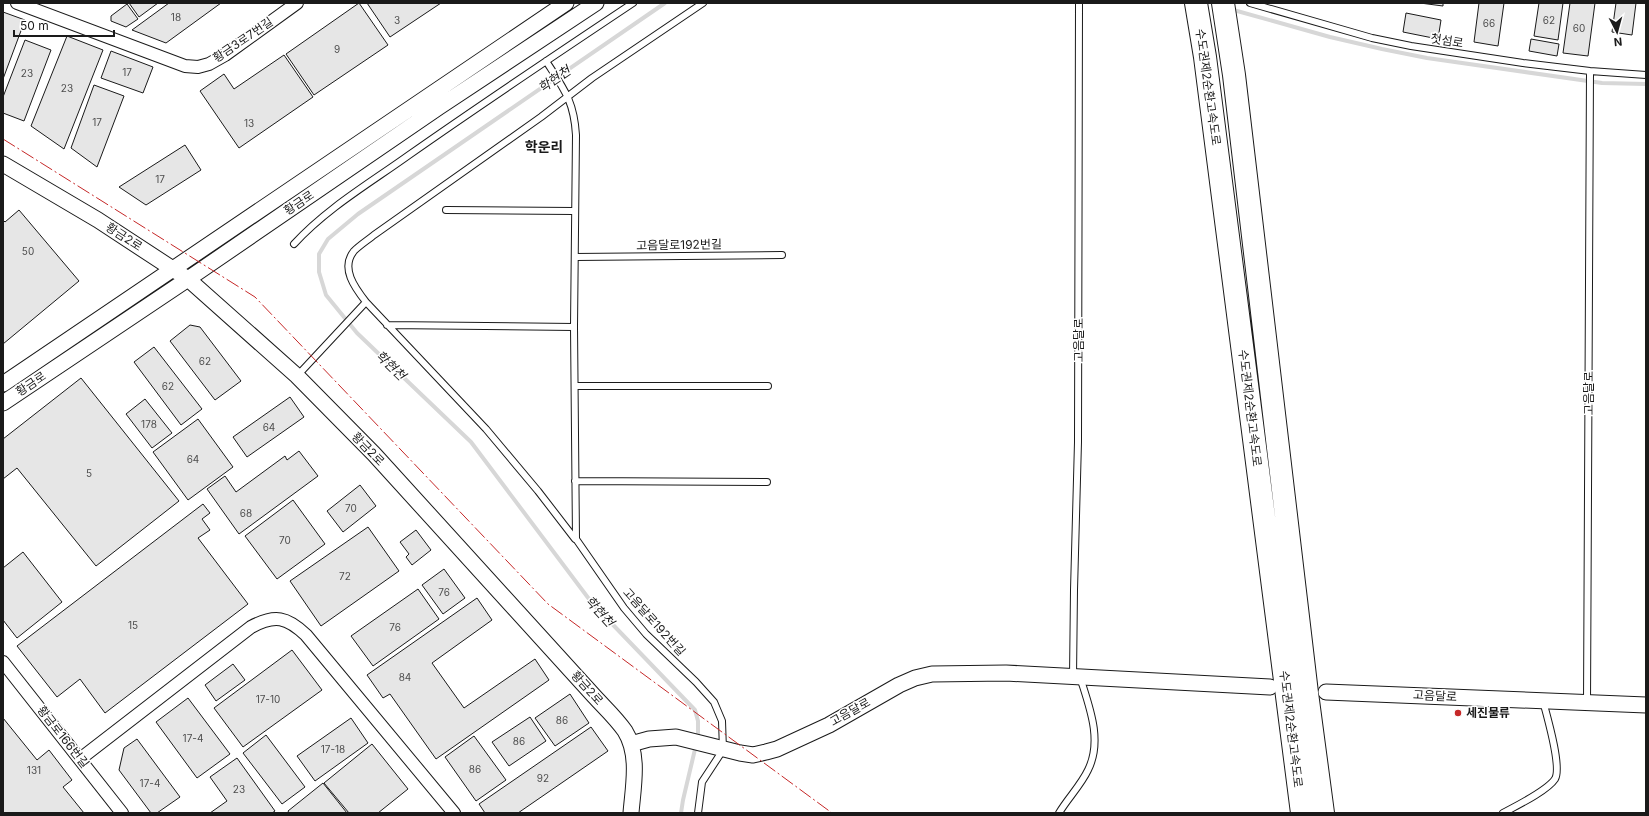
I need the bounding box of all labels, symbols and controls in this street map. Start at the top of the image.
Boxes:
house number: 18 [171,11,181,23]
scale bar [14,12,114,38]
north arrow [1597,12,1637,52]
street label: 황금3로7번길 [210,14,276,65]
house number: 3 [394,14,400,26]
house number: 62 [1543,14,1555,26]
house number: 66 [1483,17,1495,29]
text: 50 m [20,18,49,33]
house number: 60 [1573,22,1585,34]
street label: 수도권제2순환고속도로 [1193,28,1224,146]
street label: 첫섬로 [1430,31,1465,51]
text: N [1613,35,1623,49]
house number: 9 [334,43,340,55]
water label: 학현천 [535,62,574,96]
house number: 17 [122,66,132,78]
house number: 23 [21,67,33,79]
house number: 23 [61,82,73,94]
house number: 17 [92,116,102,128]
house number: 13 [244,117,254,129]
district label: 학운리 [525,138,563,155]
house number: 17 [155,173,165,185]
street label: 황금로 [281,187,317,218]
street label: 황금2로 [103,219,145,254]
street label: 고음달로192번길 [636,236,722,253]
house number: 50 [22,245,34,257]
street label: 고음달로 [1071,318,1086,362]
water label: 학현천 [373,347,410,384]
street label: 수도권제2순환고속도로 [1236,349,1265,467]
house number: 62 [199,355,211,367]
street label: 황금로 [13,368,49,399]
street label: 고음달로 [1581,371,1596,415]
house number: 62 [162,380,174,392]
house number: 178 [141,418,157,430]
house number: 64 [263,421,275,433]
street label: 황금2로 [349,429,388,468]
house number: 64 [187,453,199,465]
house number: 5 [86,467,92,479]
house number: 70 [345,502,357,514]
house number: 68 [240,507,252,519]
house number: 70 [279,534,291,546]
house number: 72 [339,570,351,582]
street label: 고음달로192번길 [620,585,689,659]
house number: 76 [438,586,450,598]
water label: 학현천 [582,592,619,630]
house number: 15 [128,619,138,631]
house number: 76 [389,621,401,633]
street label: 황금2로 [568,668,606,708]
street label: 수도권제2순환고속도로 [1277,670,1306,788]
house number: 84 [399,671,411,683]
street label: 고음달로 [1413,687,1457,704]
house number: 17-10 [256,693,280,705]
street label: 고음달로 [827,694,873,729]
street label: 황금로166번길 [34,703,92,771]
place label: 세진물류 [1466,705,1510,720]
marker: 세진물류 [1453,708,1463,718]
house number: 86 [556,714,568,726]
house number: 17-4 [183,732,203,744]
house number: 86 [513,735,525,747]
house number: 17-18 [321,743,345,755]
house number: 86 [469,763,481,775]
house number: 131 [27,764,41,776]
house number: 92 [537,772,549,784]
house number: 17-4 [140,777,160,789]
house number: 23 [233,783,245,795]

